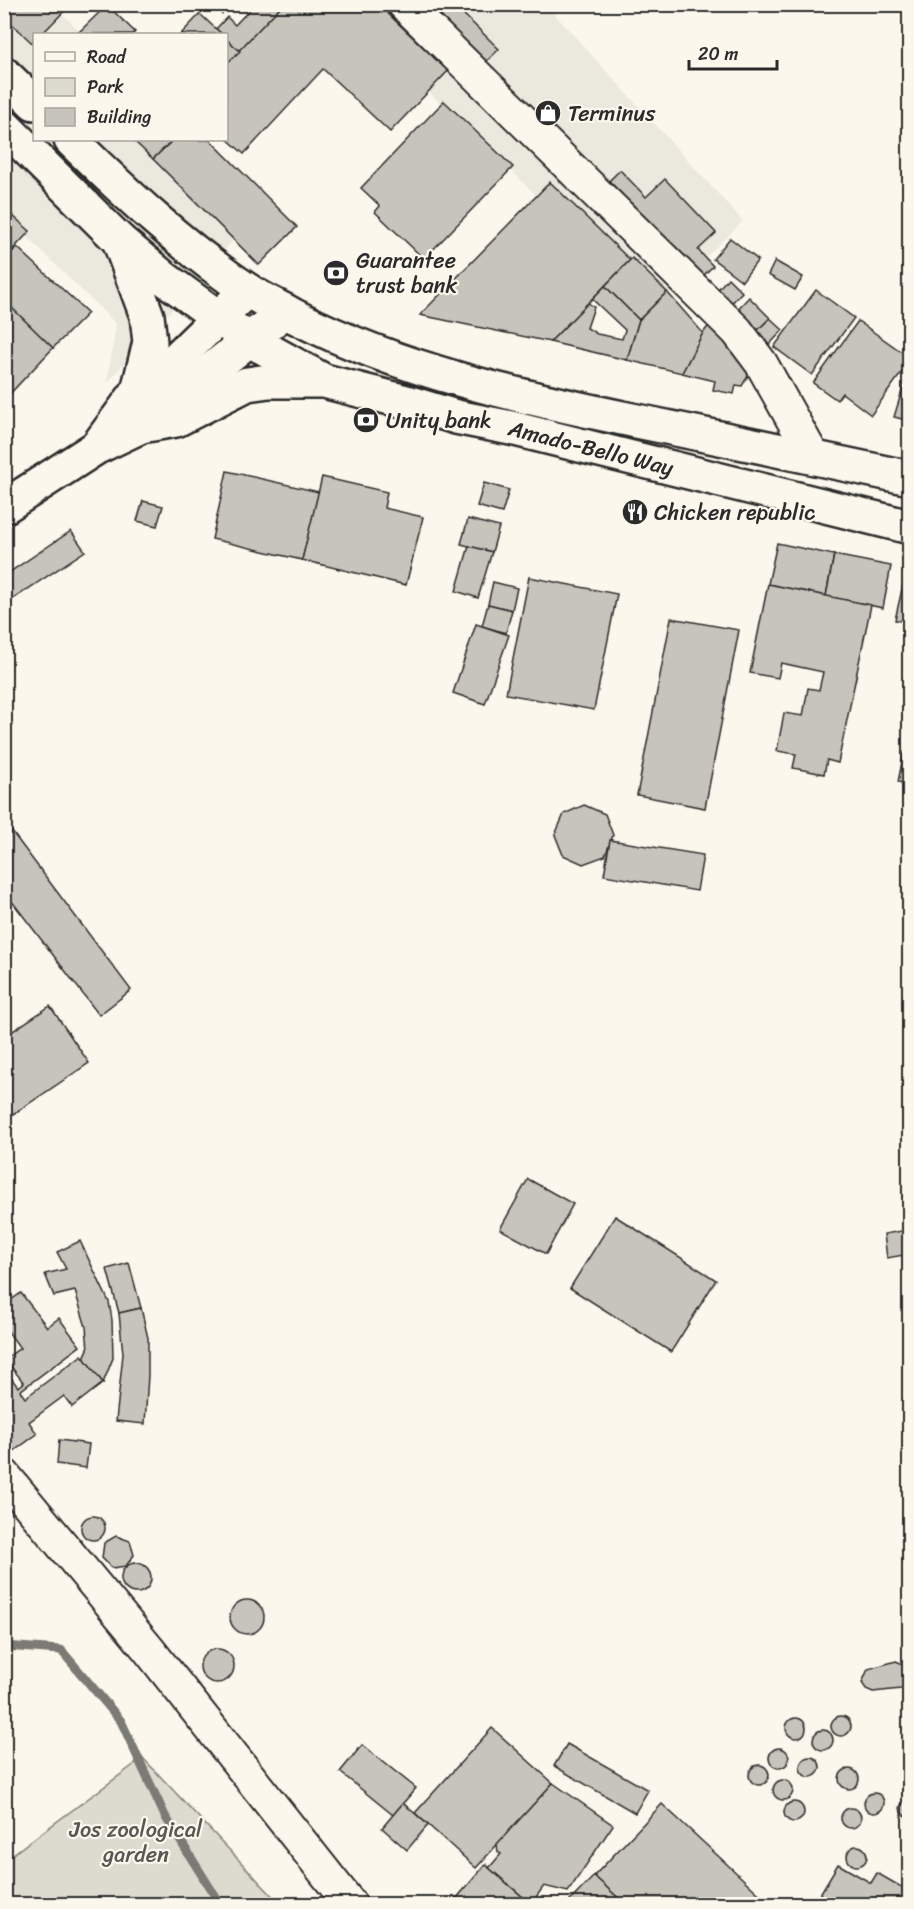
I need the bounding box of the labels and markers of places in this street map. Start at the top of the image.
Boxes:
place label: Terminus [568,94,656,133]
shop icon: Terminus [533,98,563,128]
place label: Guarantee trust bank [356,241,458,305]
bank icon: Guarantee trust bank [321,258,351,288]
place label: Unity bank [386,401,492,440]
bank icon: Unity bank [351,405,381,435]
place label: Chicken republic [654,493,815,532]
restaurant icon: Chicken republic [620,497,650,527]

